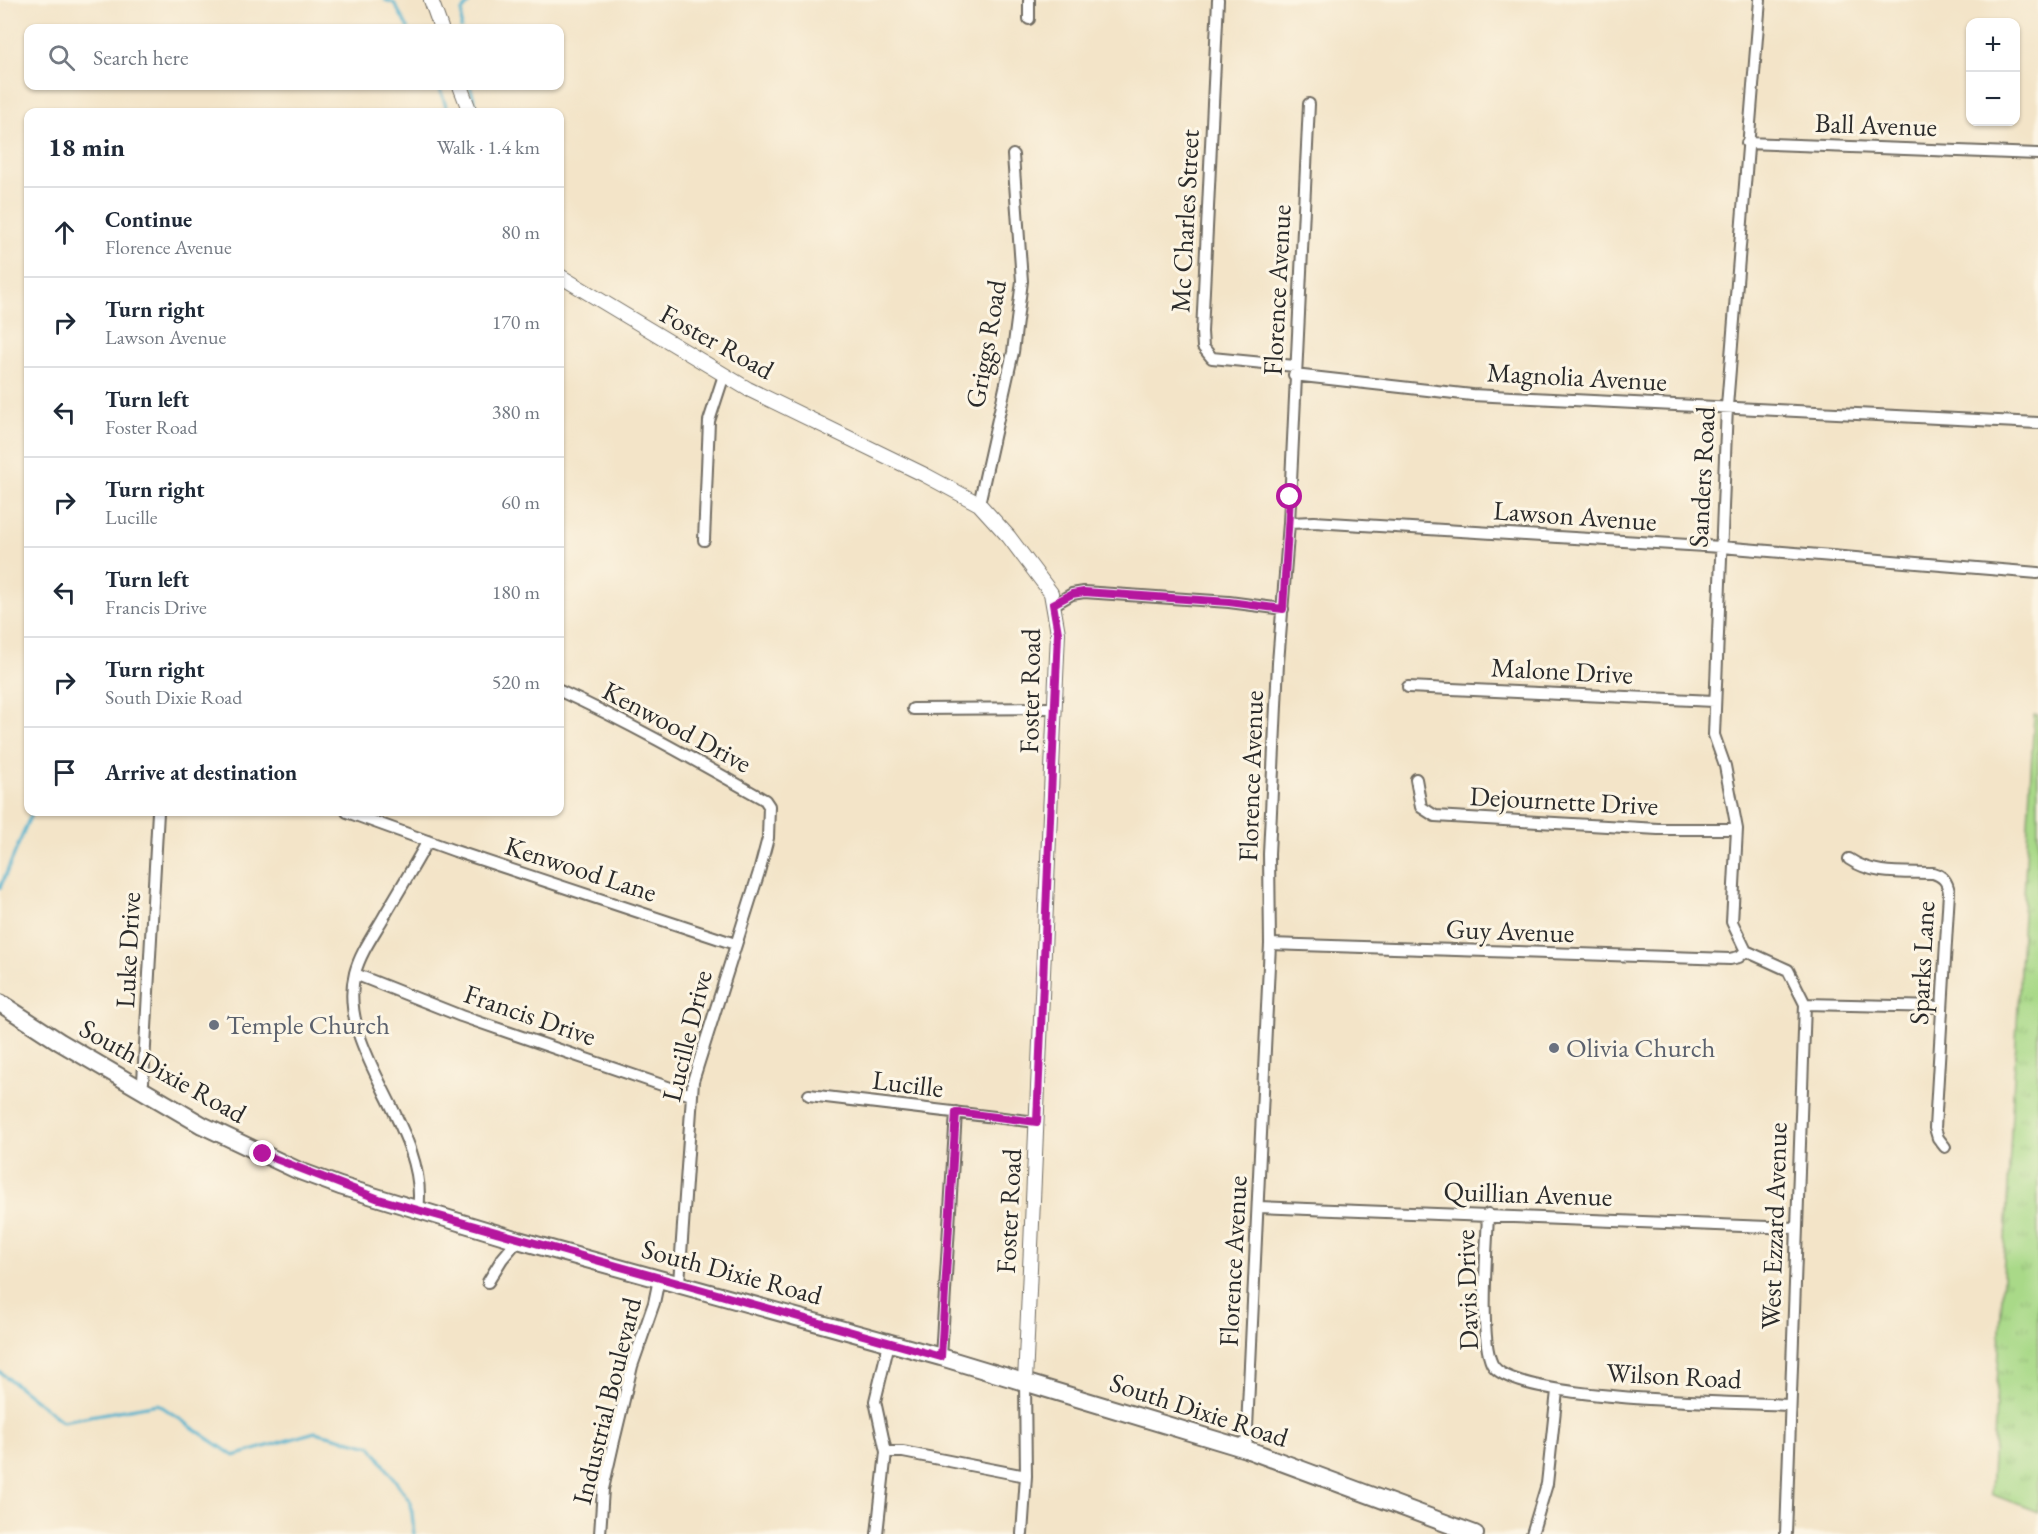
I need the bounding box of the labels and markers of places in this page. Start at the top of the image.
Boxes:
place label: Temple Church [226,1007,390,1042]
marker: Temple Church [207,1018,221,1032]
place label: Olivia Church [1566,1030,1716,1065]
marker: Olivia Church [1547,1041,1561,1055]

